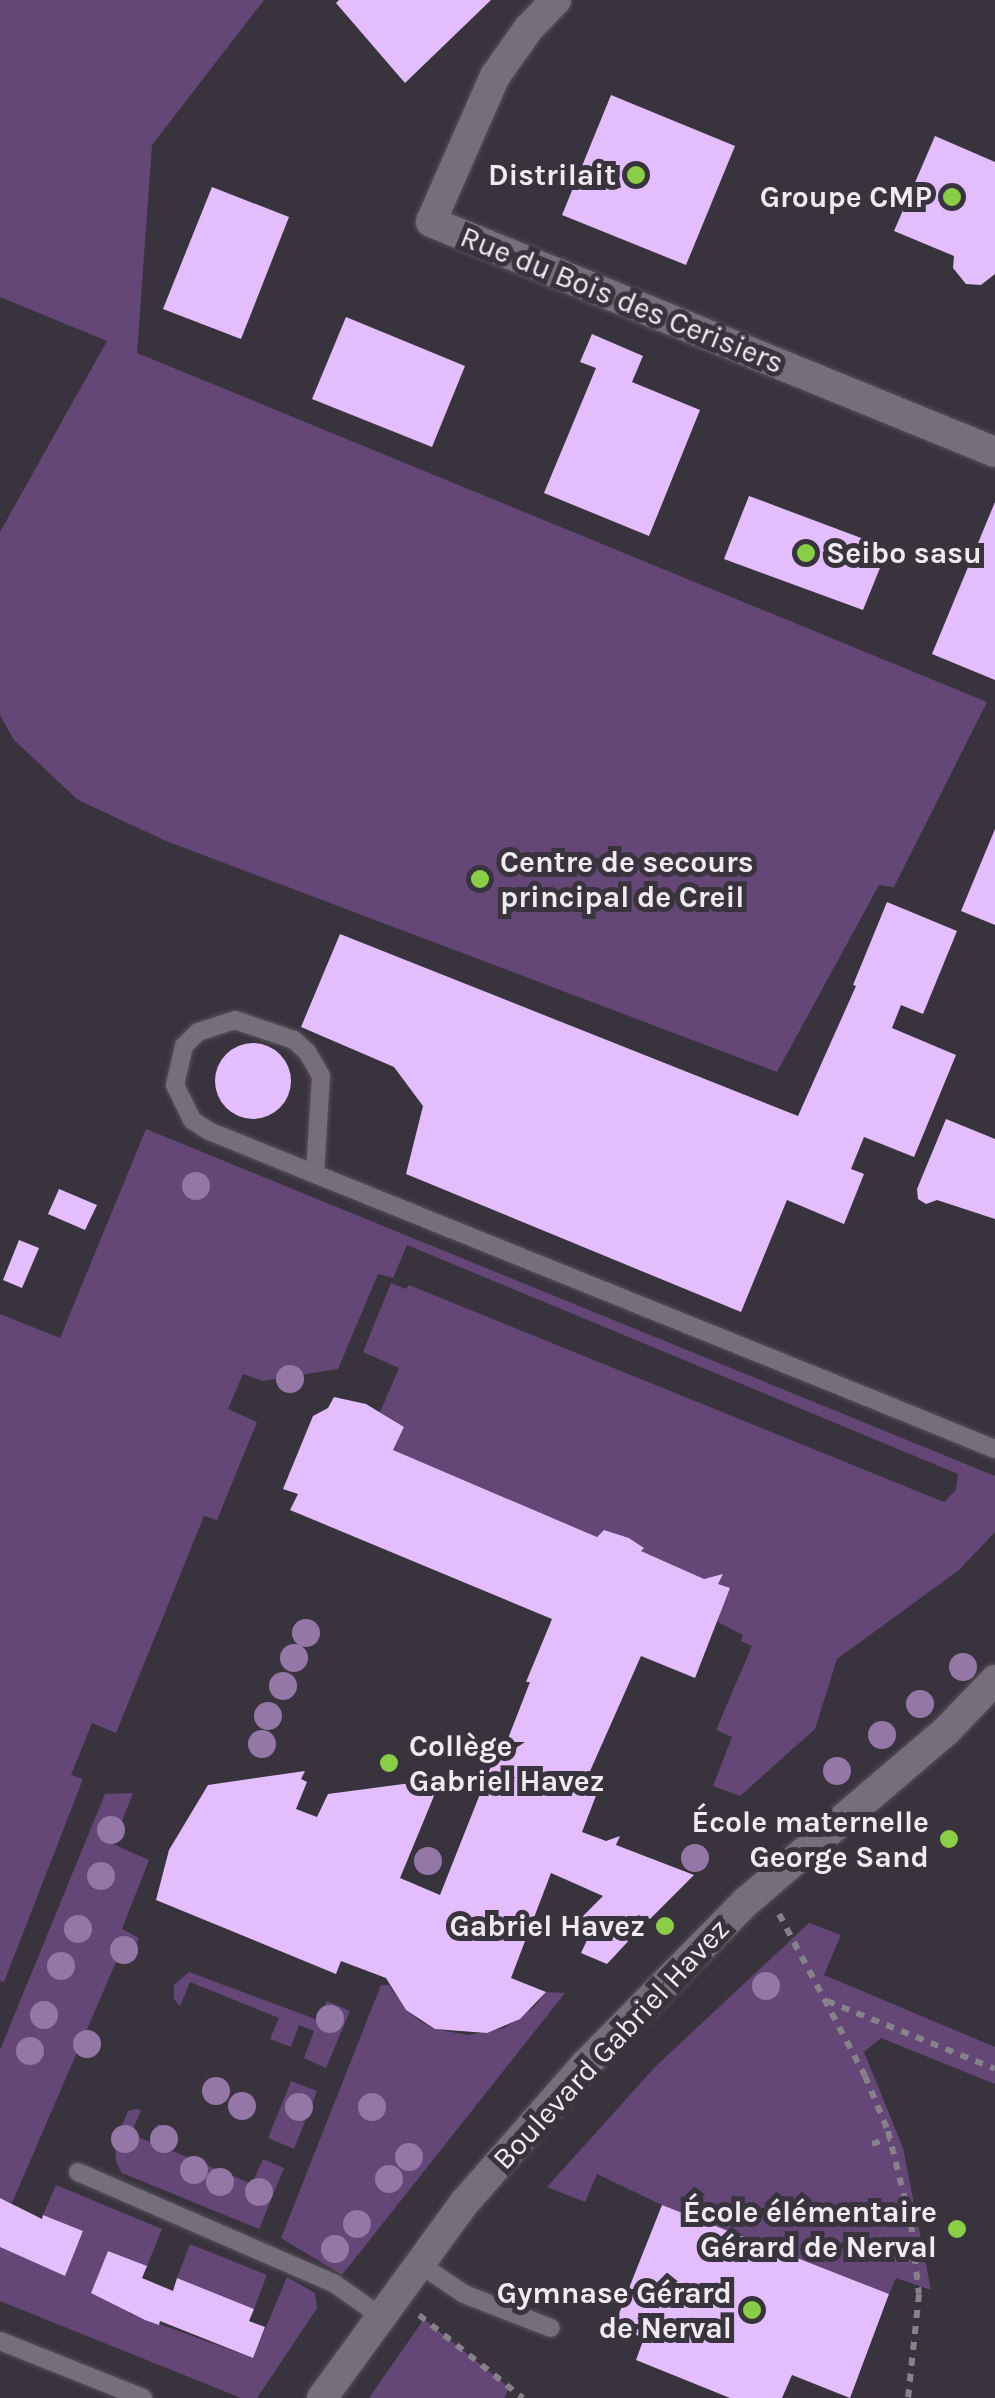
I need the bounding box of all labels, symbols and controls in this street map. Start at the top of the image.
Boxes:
place label: Distrilait [488,157,616,193]
marker: Distrilait [625,164,647,186]
place label: Groupe CMP [760,179,932,215]
marker: Groupe CMP [941,186,963,208]
street label: Rue du Bois des Cerisiers [455,219,789,381]
place label: Seibo sasu [826,535,982,571]
marker: Seibo sasu [795,542,817,564]
place label: Centre de secours principal de Creil [500,844,754,914]
marker: Centre de secours principal de Creil [469,868,491,890]
place label: Collège Gabriel Havez [409,1728,605,1798]
marker: Collège Gabriel Havez [378,1752,400,1774]
place label: École maternelle George Sand [692,1804,929,1874]
marker: École maternelle George Sand [938,1828,960,1850]
place label: Gabriel Havez [449,1908,645,1944]
street label: Boulevard Gabriel Havez [485,1911,737,2177]
marker: Gabriel Havez [654,1915,676,1937]
place label: École élémentaire Gérard de Nerval [683,2194,937,2264]
marker: École élémentaire Gérard de Nerval [946,2218,968,2240]
place label: Gymnase Gérard de Nerval [497,2275,732,2346]
marker: Gymnase Gérard de Nerval [741,2299,763,2321]

